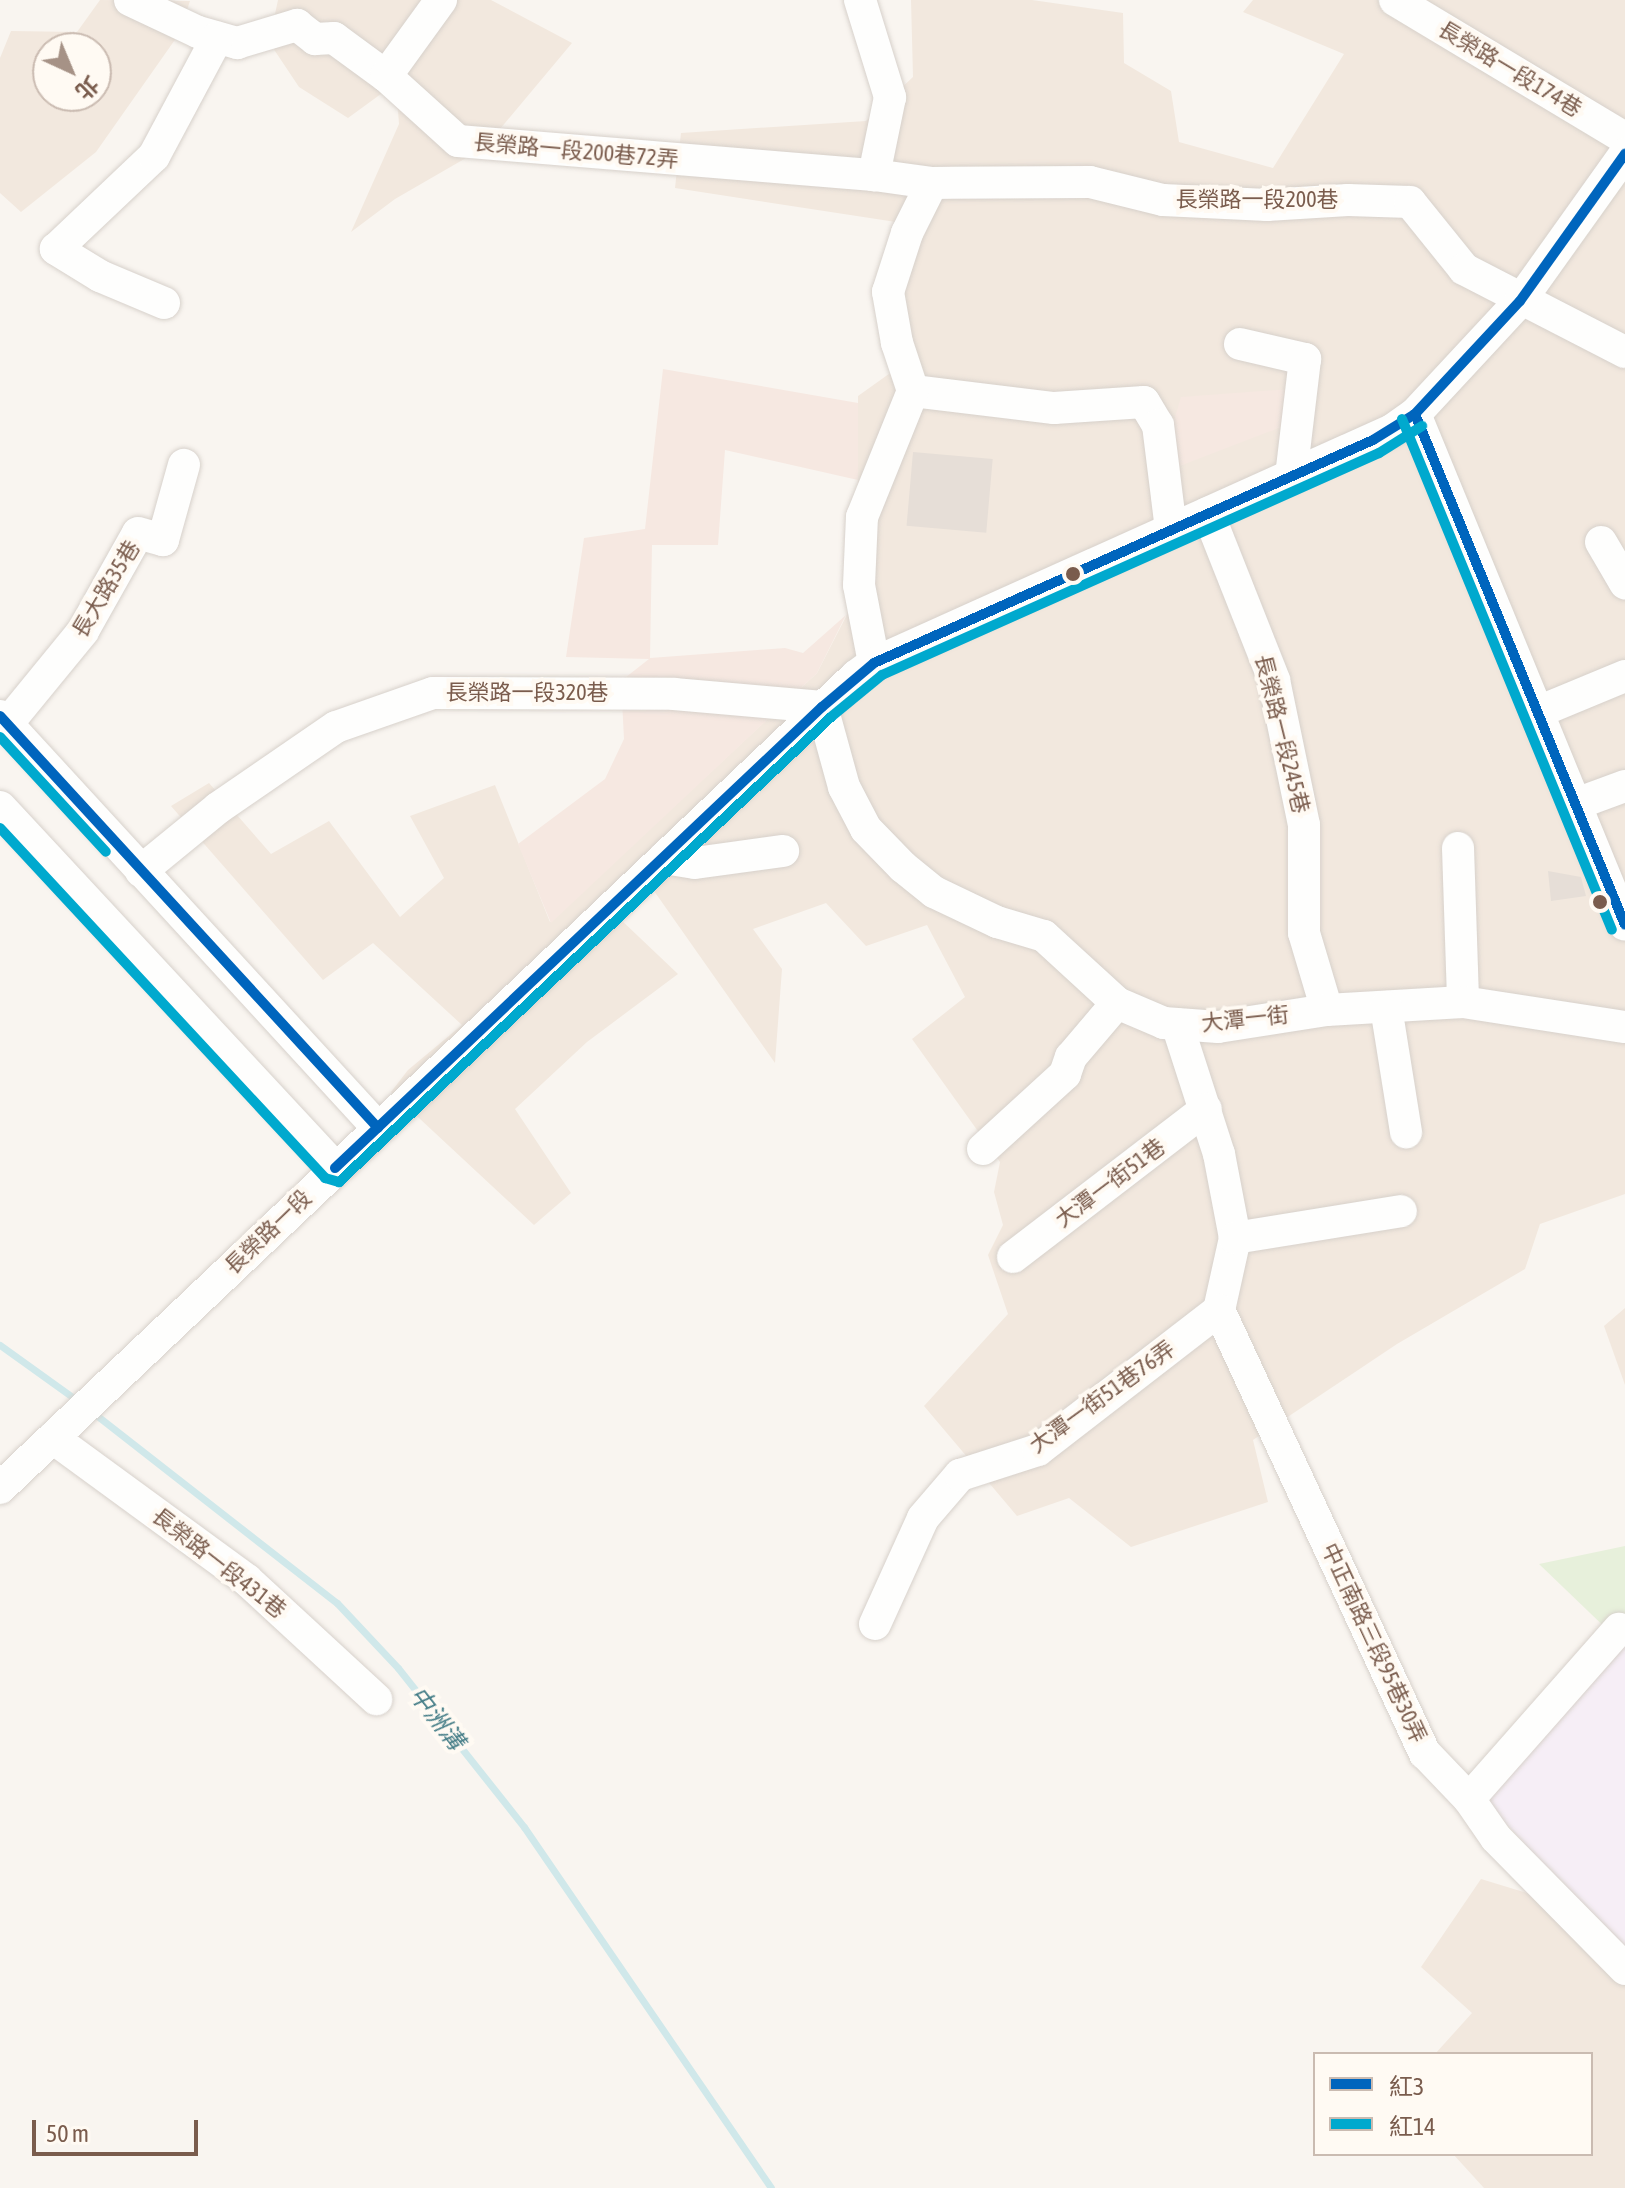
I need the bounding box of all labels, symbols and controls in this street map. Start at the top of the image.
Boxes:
street label: 長榮路一段174巷 [1433,16,1587,122]
north arrow [32,32,112,112]
text: 北 [70,71,104,105]
street label: 長榮路一段200巷72弄 [472,129,680,173]
street label: 長榮路一段200巷 [1175,187,1339,213]
street label: 長大路35巷 [67,536,145,642]
unlabelled marker [1065,566,1081,582]
street label: 長榮路一段245巷 [1249,652,1315,816]
street label: 長榮路一段320巷 [445,680,609,706]
unlabelled marker [1592,894,1608,910]
street label: 大潭一街 [1200,1001,1290,1037]
street label: 大潭一街51巷 [1050,1133,1170,1233]
street label: 長榮路一段 [219,1184,317,1280]
street label: 大潭一街51巷76弄 [1024,1335,1180,1459]
street label: 長榮路一段431巷 [147,1502,291,1624]
street label: 中正南路三段95巷30弄 [1316,1539,1432,1747]
water label: 中洲溝 [403,1681,471,1755]
legend [1313,2052,1593,2156]
text: 紅3 [1389,2073,1424,2100]
scale bar [36,2104,202,2154]
text: 紅14 [1389,2113,1436,2140]
text: 50 m [46,2120,89,2147]

